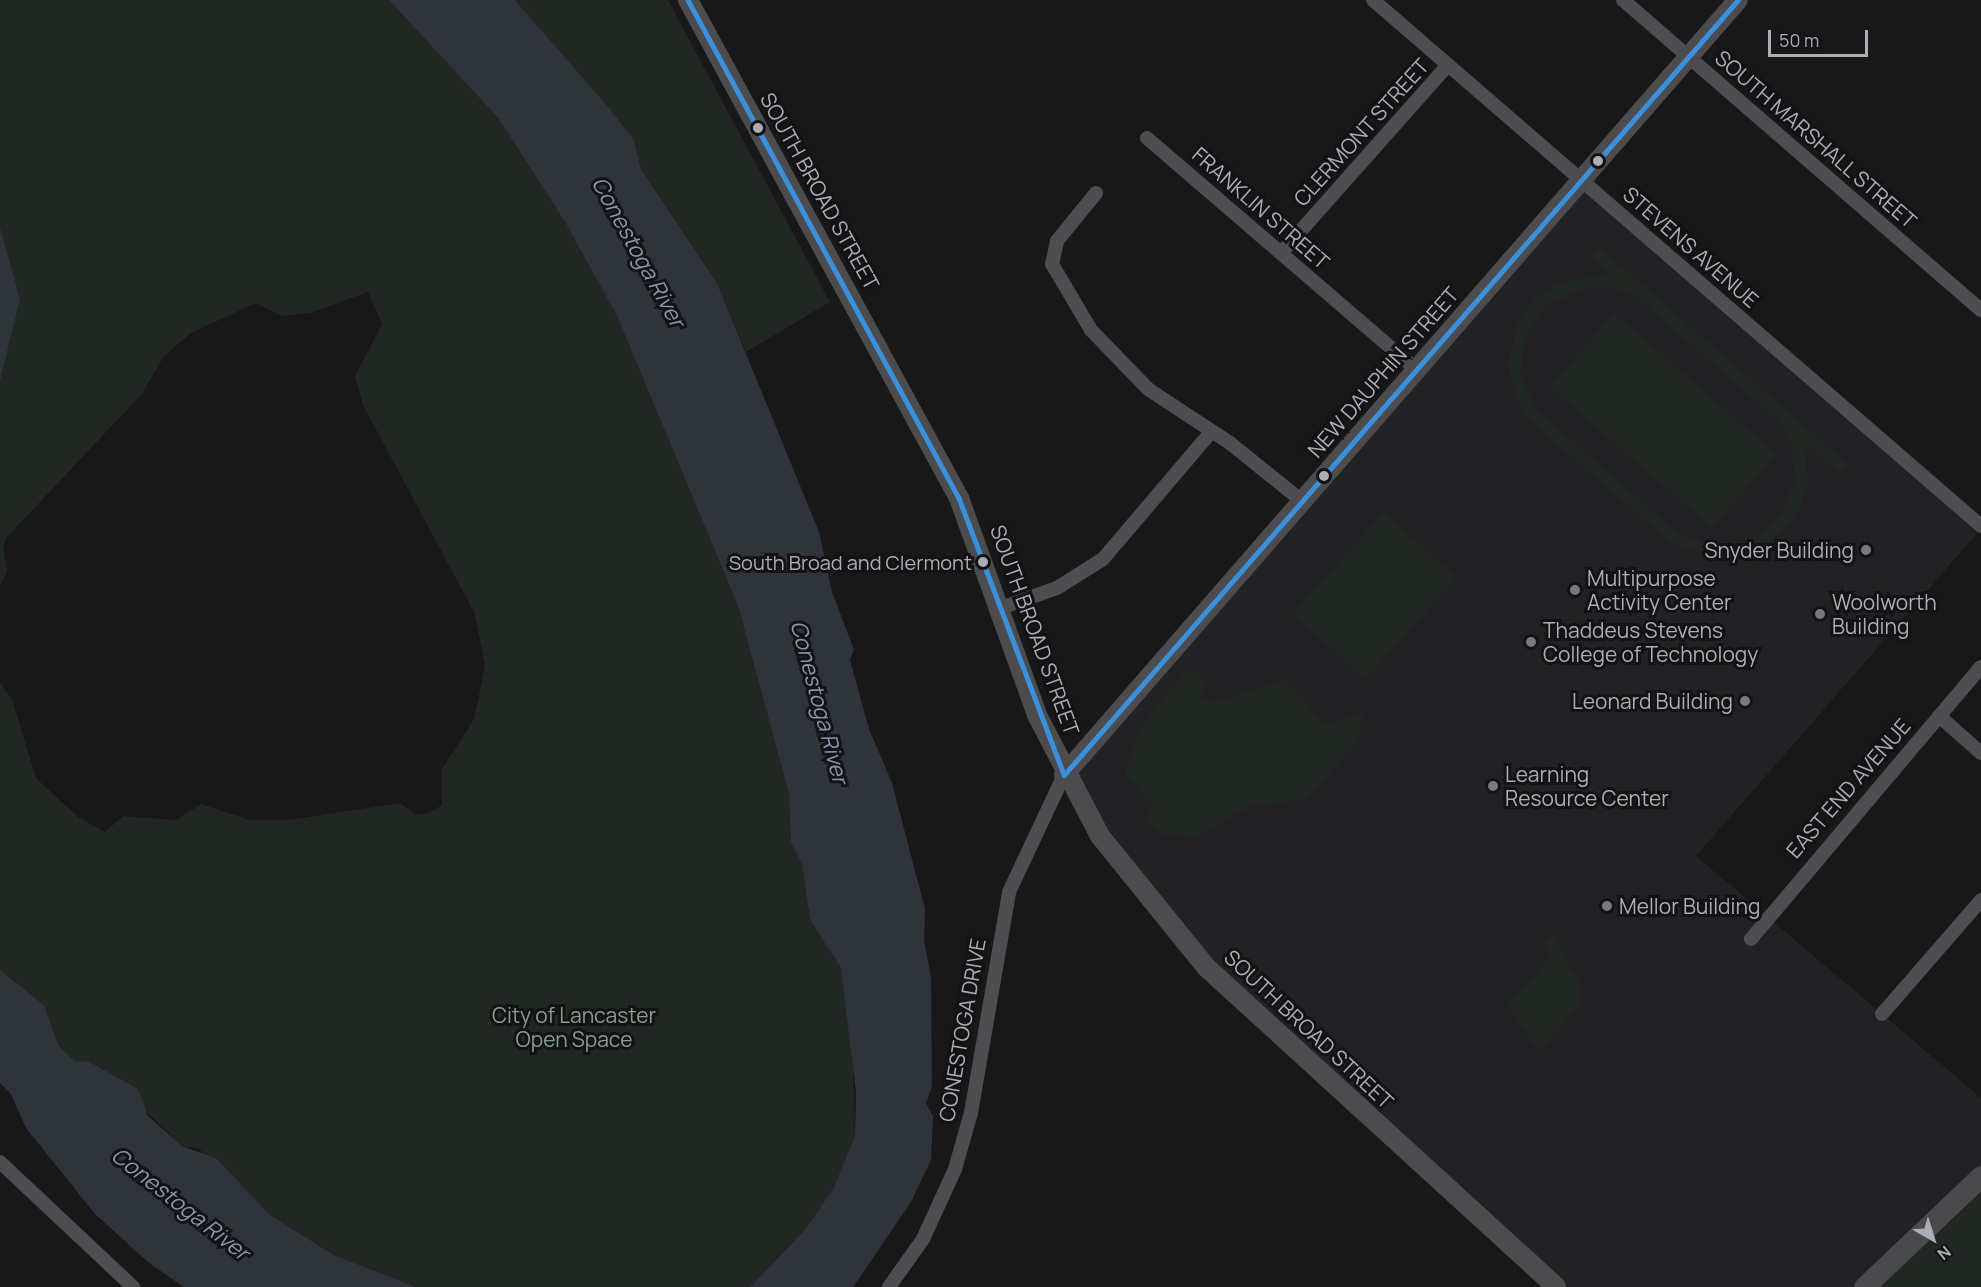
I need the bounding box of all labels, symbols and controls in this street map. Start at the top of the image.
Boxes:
scale bar [1771,18,1872,56]
text: 50 m [1779,28,1819,52]
street label: SOUTH MARSHALL STREET [1710,44,1922,234]
street label: CLERMONT STREET [1288,53,1434,211]
street label: SOUTH BROAD STREET [755,88,885,294]
unlabelled marker [752,122,764,134]
street label: FRANKLIN STREET [1187,142,1335,274]
unlabelled marker [1592,155,1604,167]
water label: Conestoga River [586,172,690,332]
street label: STEVENS AVENUE [1618,181,1764,313]
street label: NEW DAUPHIN STREET [1302,282,1464,462]
unlabelled marker [1318,470,1330,482]
street label: SOUTH BROAD STREET [985,522,1085,738]
place label: Snyder Building [1704,537,1854,563]
marker: Snyder Building [1859,543,1873,557]
place label: South Broad and Clermont [729,550,972,574]
marker: South Broad and Clermont [977,556,989,568]
place label: Multipurpose Activity Center [1587,565,1731,615]
marker: Multipurpose Activity Center [1568,583,1582,597]
place label: Woolworth Building [1832,589,1937,639]
marker: Woolworth Building [1813,607,1827,621]
place label: Thaddeus Stevens College of Technology [1543,617,1758,667]
water label: Conestoga River [785,618,853,786]
marker: Thaddeus Stevens College of Technology [1524,635,1538,649]
place label: Leonard Building [1572,688,1733,714]
marker: Leonard Building [1738,694,1752,708]
street label: EAST END AVENUE [1781,713,1915,863]
place label: Learning Resource Center [1505,761,1669,811]
marker: Learning Resource Center [1486,779,1500,793]
place label: Mellor Building [1619,893,1760,919]
marker: Mellor Building [1600,899,1614,913]
street label: CONESTOGA DRIVE [933,936,991,1124]
street label: SOUTH BROAD STREET [1219,944,1399,1114]
park label: City of Lancaster Open Space [492,1002,656,1052]
water label: Conestoga River [106,1142,254,1266]
north arrow [1903,1209,1963,1269]
text: N [1933,1241,1956,1265]

